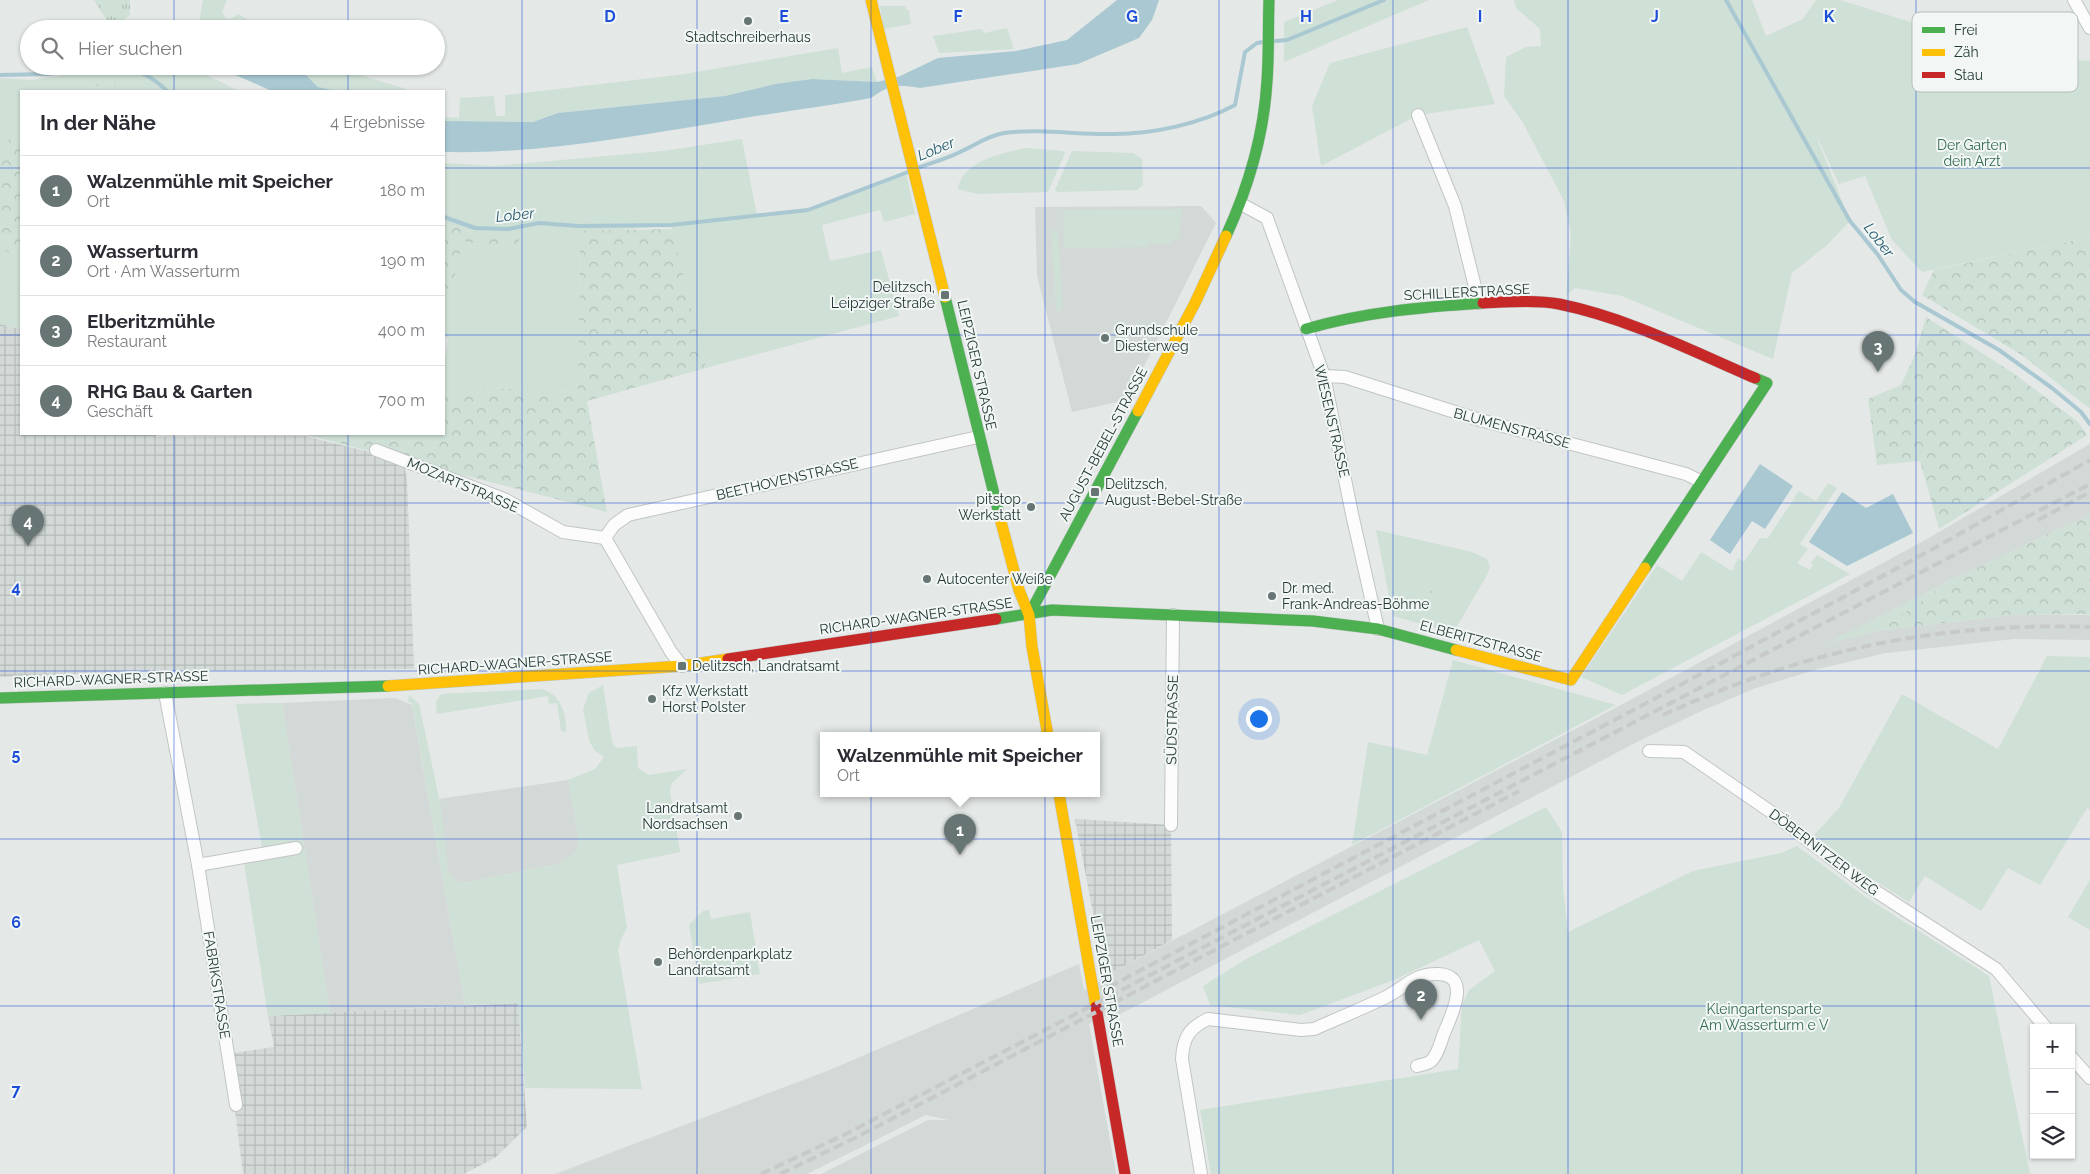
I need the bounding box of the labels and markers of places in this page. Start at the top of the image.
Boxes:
marker: Stadtschreiberhaus [742,15,754,27]
place label: Stadtschreiberhaus [685,29,811,45]
place label: Delitzsch, Leipziger Straße [831,279,935,311]
marker: Delitzsch, Leipziger Straße [939,289,951,301]
place label: Grundschule Diesterweg [1115,322,1198,354]
pin: 3 [1862,331,1894,372]
marker: Grundschule Diesterweg [1099,332,1111,344]
place label: Delitzsch, August-Bebel-Straße [1105,476,1242,508]
marker: Delitzsch, August-Bebel-Straße [1089,486,1101,498]
place label: pitstop Werkstatt [958,491,1021,523]
marker: pitstop Werkstatt [1025,501,1037,513]
pin: 4 [12,505,44,546]
place label: Autocenter Weiße [937,571,1053,587]
marker: Autocenter Weiße [921,573,933,585]
place label: Dr. med. Frank-Andreas-Böhme [1282,580,1429,612]
marker: Dr. med. Frank-Andreas-Böhme [1266,590,1278,602]
place label: Delitzsch, Landratsamt [692,658,840,674]
marker: Delitzsch, Landratsamt [676,660,688,672]
place label: Kfz Werkstatt Horst Polster [662,683,748,715]
marker: Kfz Werkstatt Horst Polster [646,693,658,705]
place label: Landratsamt Nordsachsen [642,800,728,832]
marker: Landratsamt Nordsachsen [732,810,744,822]
pin: 1 [944,814,976,855]
place label: Behördenparkplatz Landratsamt [668,946,792,978]
marker: Behördenparkplatz Landratsamt [652,956,664,968]
pin: 2 [1405,979,1437,1020]

